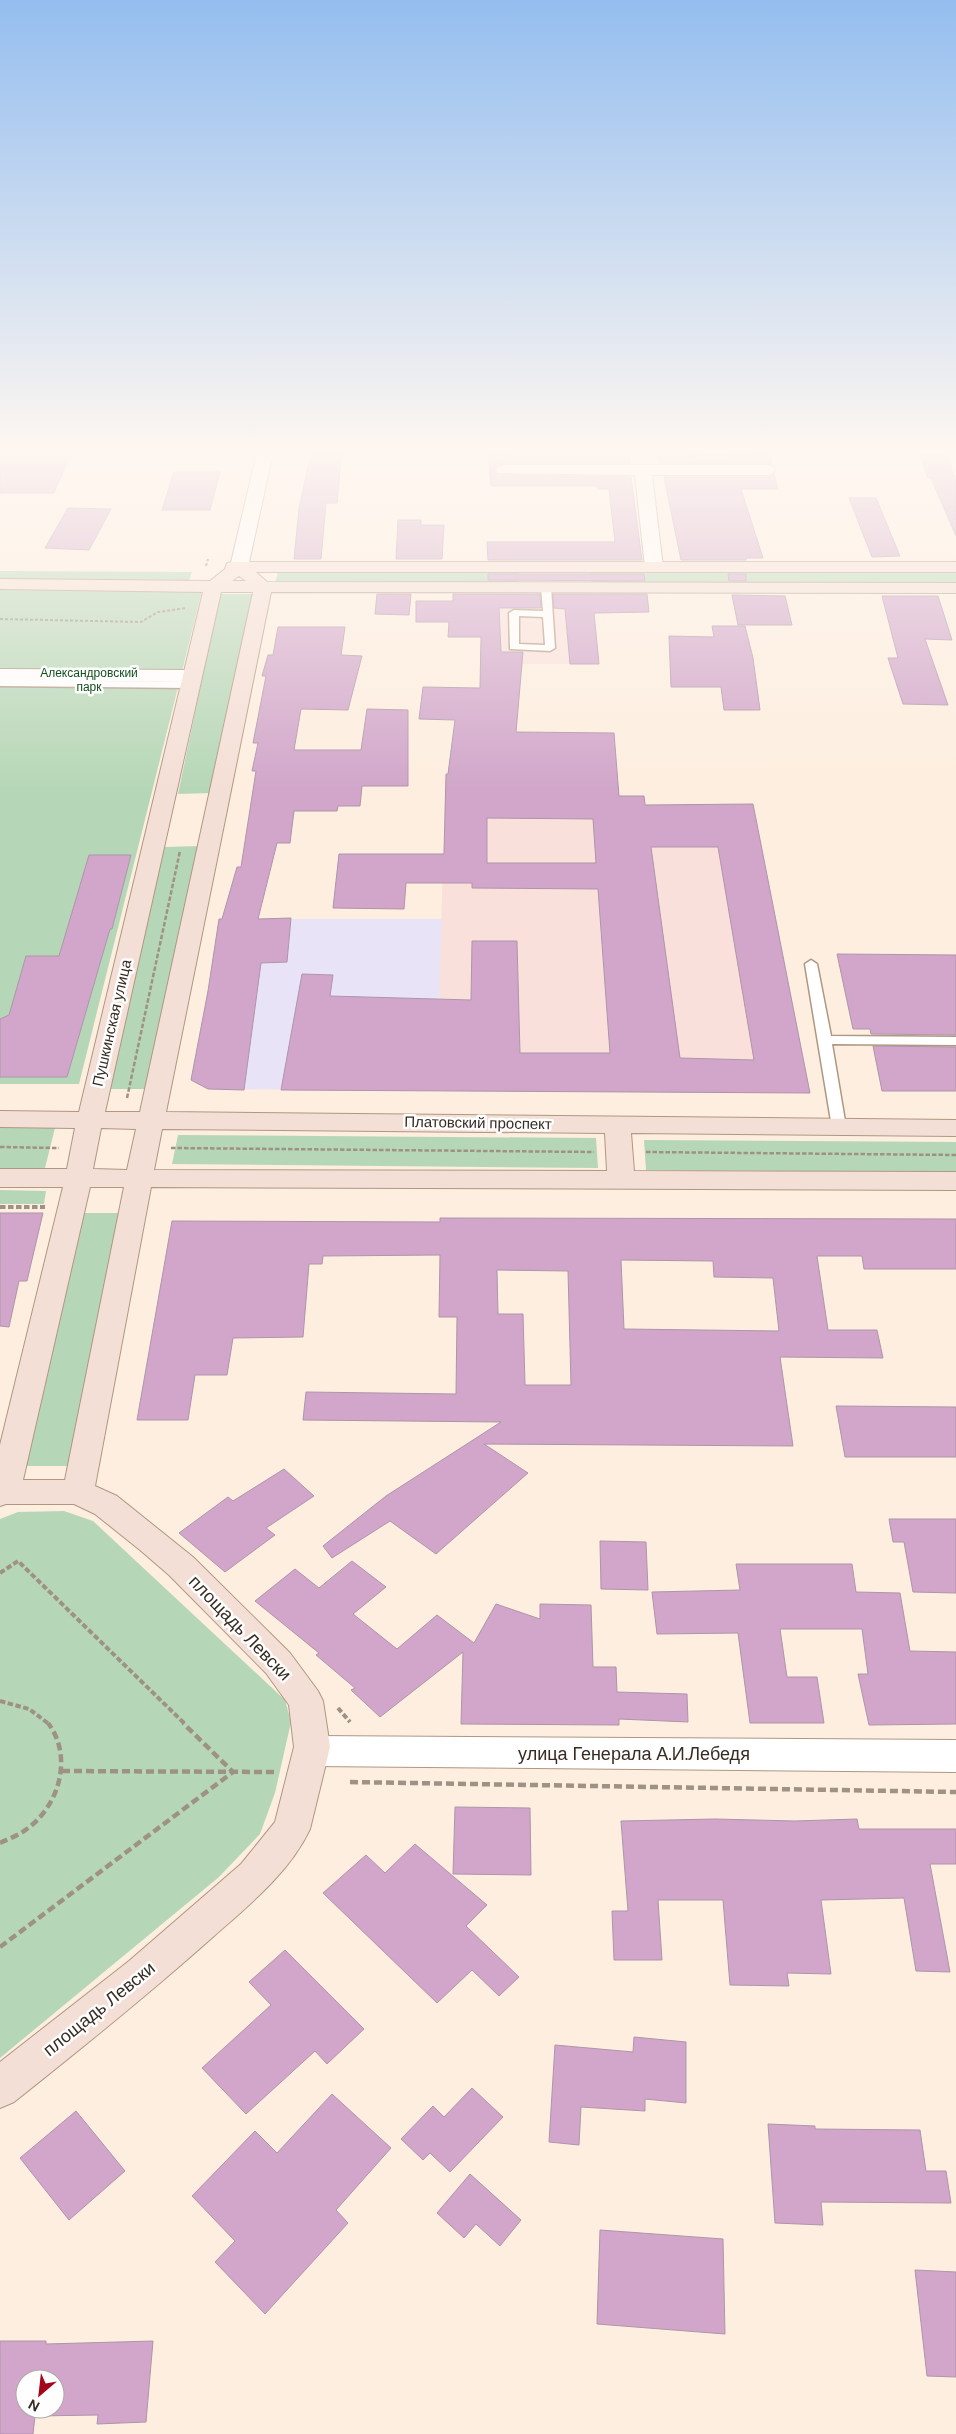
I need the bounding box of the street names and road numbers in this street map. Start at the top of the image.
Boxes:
street label: Пушкинская улица [88,957,136,1088]
street label: Платовский проспект [404,1112,552,1134]
street label: площадь Левски [183,1570,297,1686]
street label: улица Генерала А.И.Лебедя [518,1742,750,1766]
street label: площадь Левски [38,1956,160,2062]

